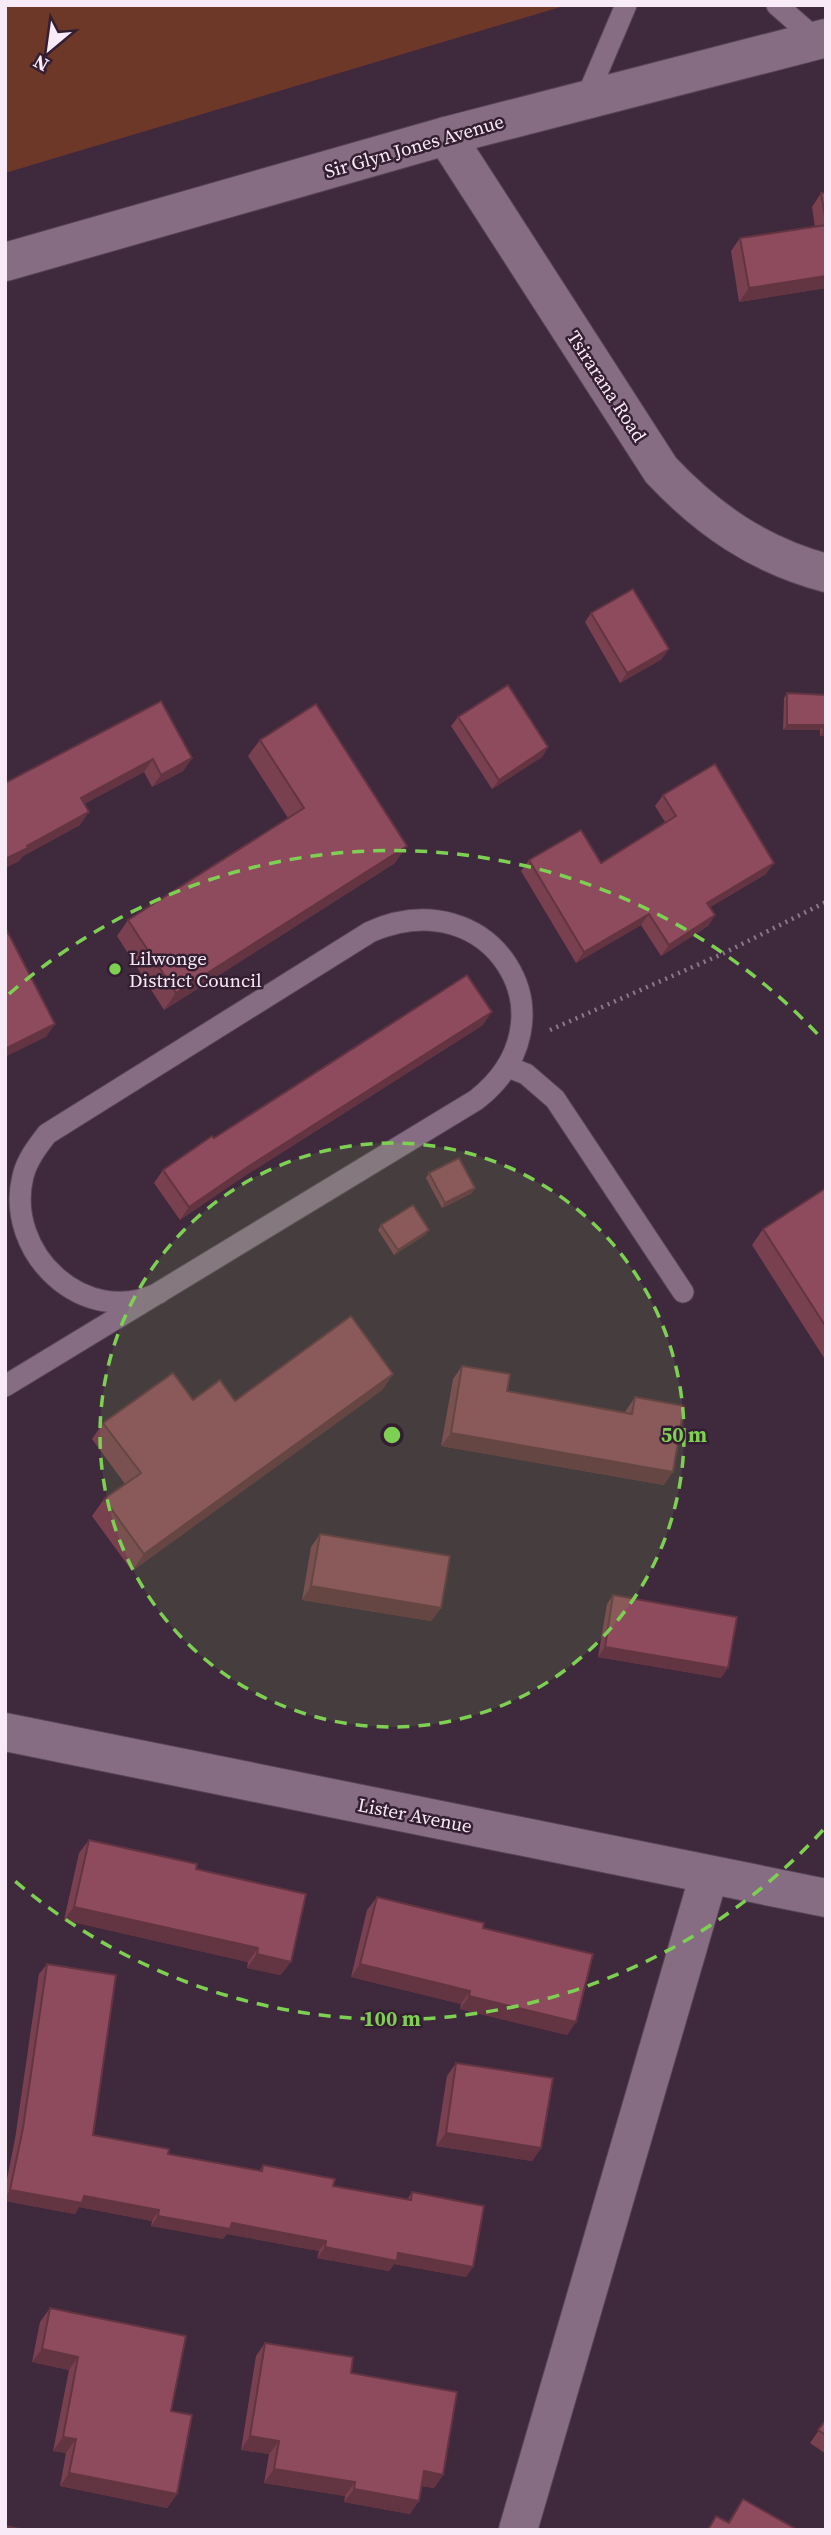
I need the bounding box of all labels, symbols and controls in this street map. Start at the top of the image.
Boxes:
north arrow [14,14,84,84]
text: N [28,49,53,79]
street label: Sir Glyn Jones Avenue [321,108,507,184]
street label: Tsirarana Road [561,325,653,447]
place label: Lilwonge District Council [129,945,262,993]
marker: Lilwonge District Council [107,961,123,977]
text: 50 m [661,1420,707,1449]
centre of rings [380,1423,404,1447]
street label: Lister Avenue [356,1791,474,1839]
text: 100 m [363,2004,421,2033]

